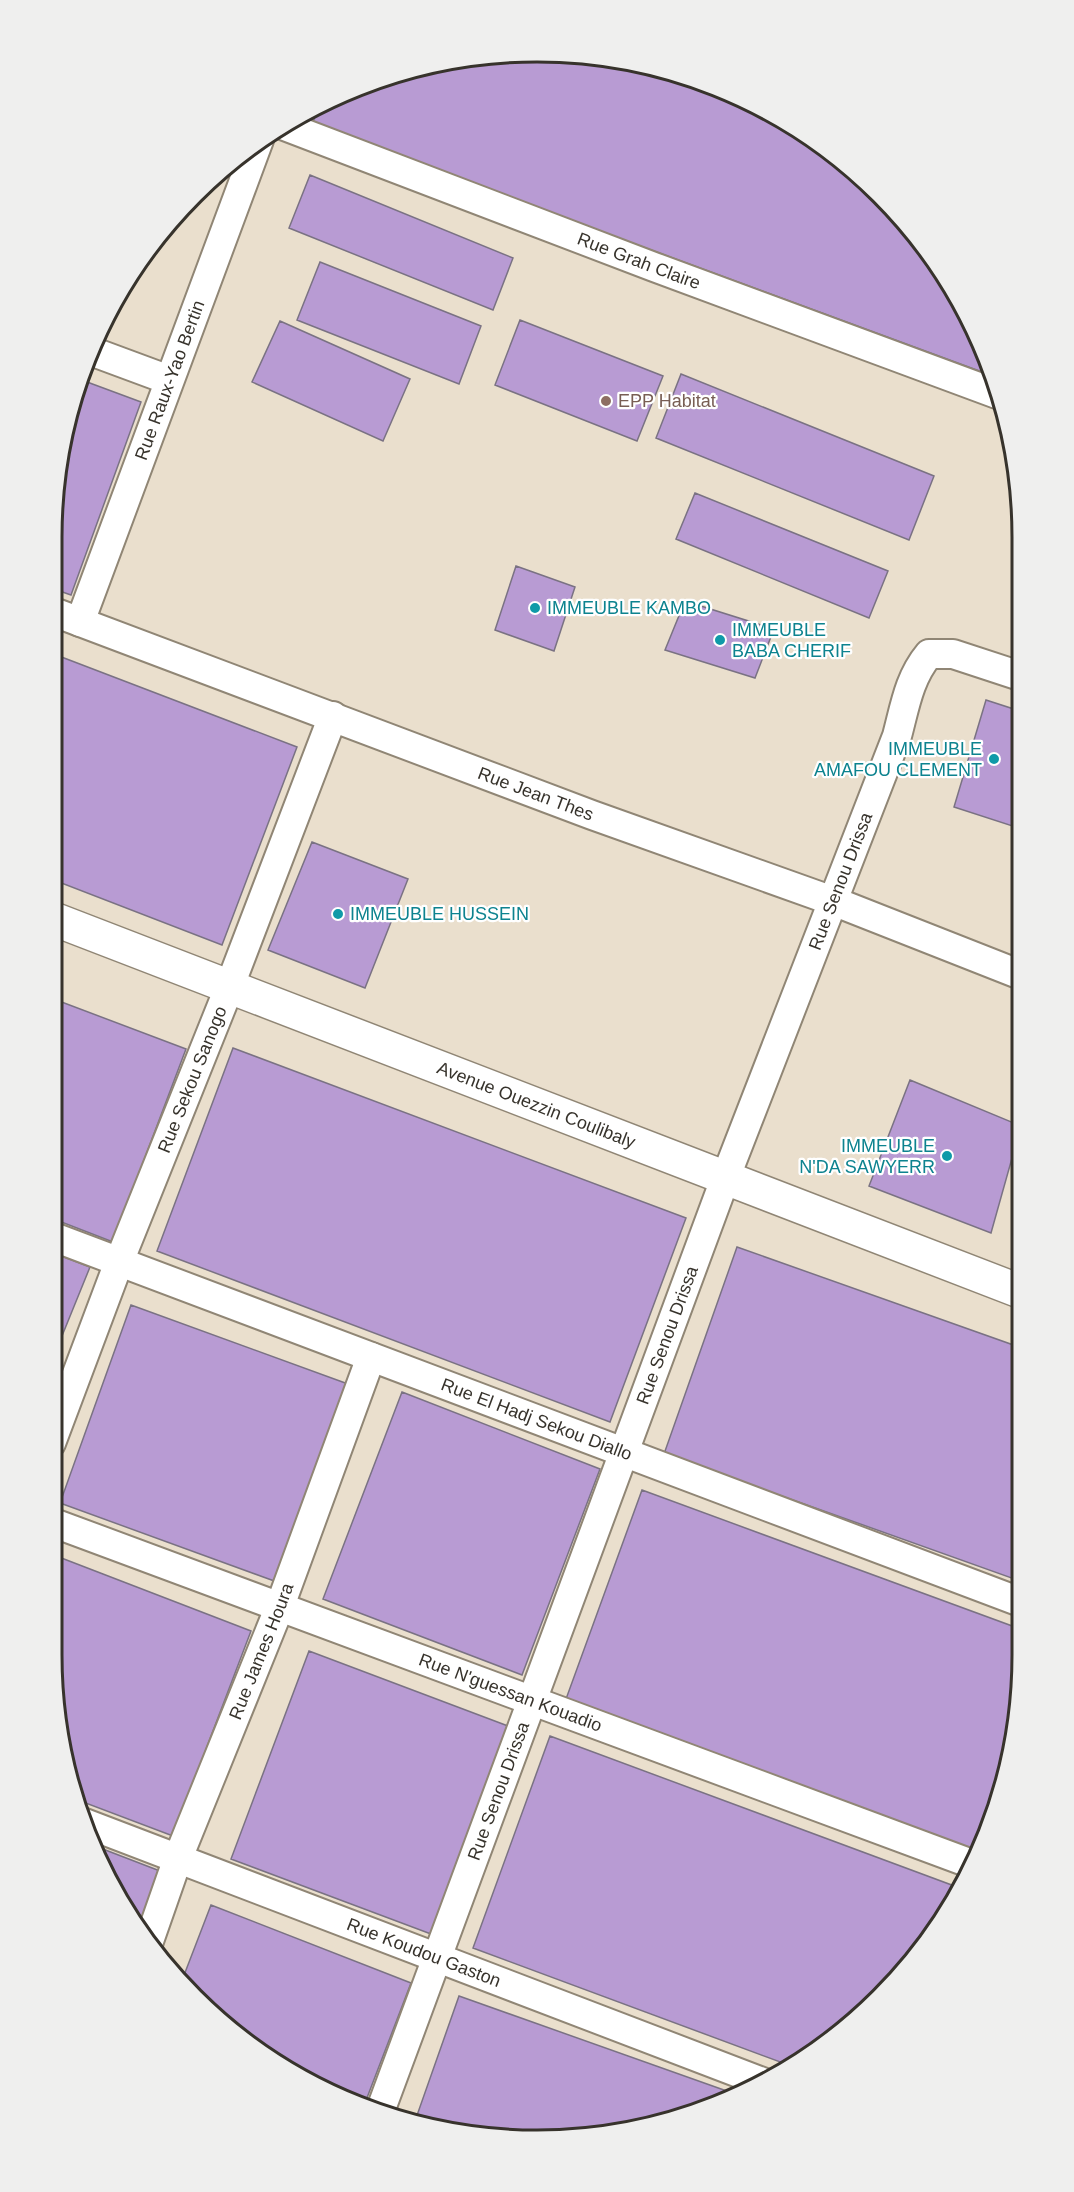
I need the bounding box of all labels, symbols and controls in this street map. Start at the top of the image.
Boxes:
street label: Rue Grah Claire [575,229,703,293]
street label: Rue Raux-Yao Bertin [131,298,209,463]
place label: EPP Habitat [618,391,716,411]
marker: EPP Habitat [599,394,613,408]
place label: IMMEUBLE KAMBO [547,598,711,618]
marker: IMMEUBLE KAMBO [528,601,542,615]
place label: IMMEUBLE BABA CHERIF [732,620,851,661]
marker: IMMEUBLE BABA CHERIF [713,633,727,647]
place label: IMMEUBLE AMAFOU CLEMENT [814,739,982,780]
marker: IMMEUBLE AMAFOU CLEMENT [987,752,1001,766]
street label: Rue Jean Thes [475,763,596,825]
street label: Rue Senou Drissa [805,809,877,953]
place label: IMMEUBLE HUSSEIN [350,904,529,924]
marker: IMMEUBLE HUSSEIN [331,907,345,921]
street label: Rue Sekou Sanogo [154,1003,231,1156]
street label: Avenue Ouezzin Coulibaly [434,1058,638,1152]
place label: IMMEUBLE N'DA SAWYERR [799,1136,935,1177]
marker: IMMEUBLE N'DA SAWYERR [940,1149,954,1163]
street label: Rue Senou Drissa [632,1262,702,1407]
street label: Rue El Hadj Sekou Diallo [438,1374,635,1464]
street label: Rue James Houra [225,1579,298,1722]
street label: Rue N'guessan Kouadio [416,1649,605,1736]
street label: Rue Senou Drissa [464,1718,534,1863]
street label: Rue Koudou Gaston [344,1914,504,1991]

